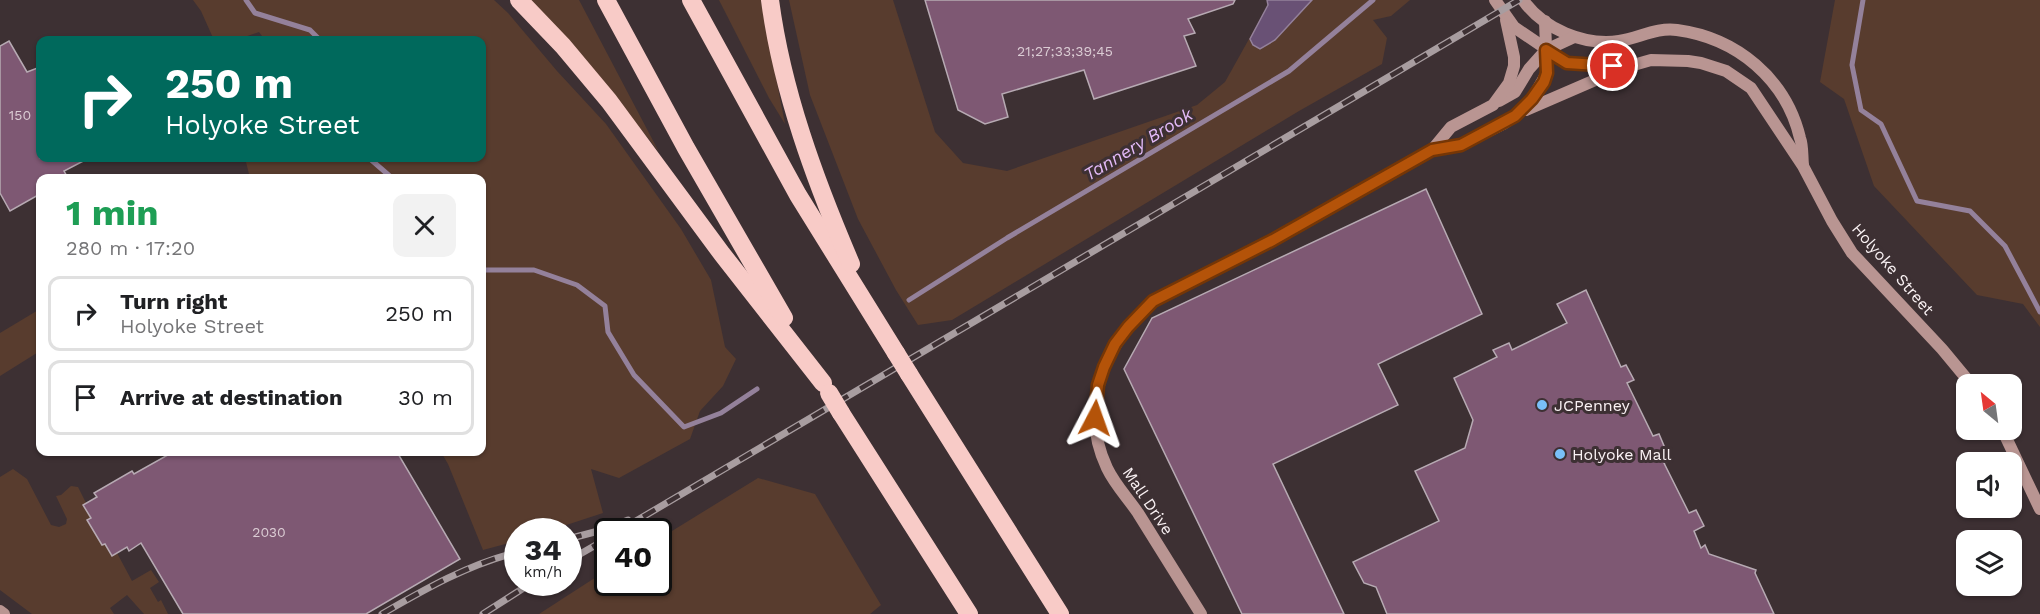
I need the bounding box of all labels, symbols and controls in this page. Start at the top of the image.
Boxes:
pin [1587,40,1638,91]
house number: 21;27;33;39;45 [1017,43,1113,59]
icon: arrive [1596,49,1629,82]
text: 250 m [165,59,293,108]
icon: right [66,60,144,138]
water label: Tannery Brook [1080,103,1197,185]
house number: 150 [9,107,31,123]
text: Holyoke Street [165,109,359,141]
text: 1 min [66,192,158,234]
button: close [393,194,456,257]
street label: Holyoke Street [1848,219,1938,319]
text: 280 m · 17:20 [66,236,195,260]
text: Turn right [120,289,227,314]
icon: right [69,297,102,330]
text: 250 m [385,301,453,326]
text: Holyoke Street [120,314,264,338]
north arrow [1956,374,2022,440]
map controls [1956,374,2022,596]
icon: arrive [69,381,102,414]
text: Arrive at destination [120,385,343,410]
text: 30 m [398,385,453,410]
position arrow [1063,386,1127,450]
place label: JCPenney [1554,396,1631,415]
marker: JCPenney [1535,398,1549,412]
place label: Holyoke Mall [1572,445,1672,464]
marker: Holyoke Mall [1553,447,1567,461]
button: sound [1956,452,2022,518]
street label: Mall Drive [1119,464,1177,538]
speed limit sign: 40 [594,518,672,596]
house number: 2030 [252,524,286,540]
button: layers [1956,530,2022,596]
text: 34 [524,532,562,567]
text: km/h [524,563,562,581]

